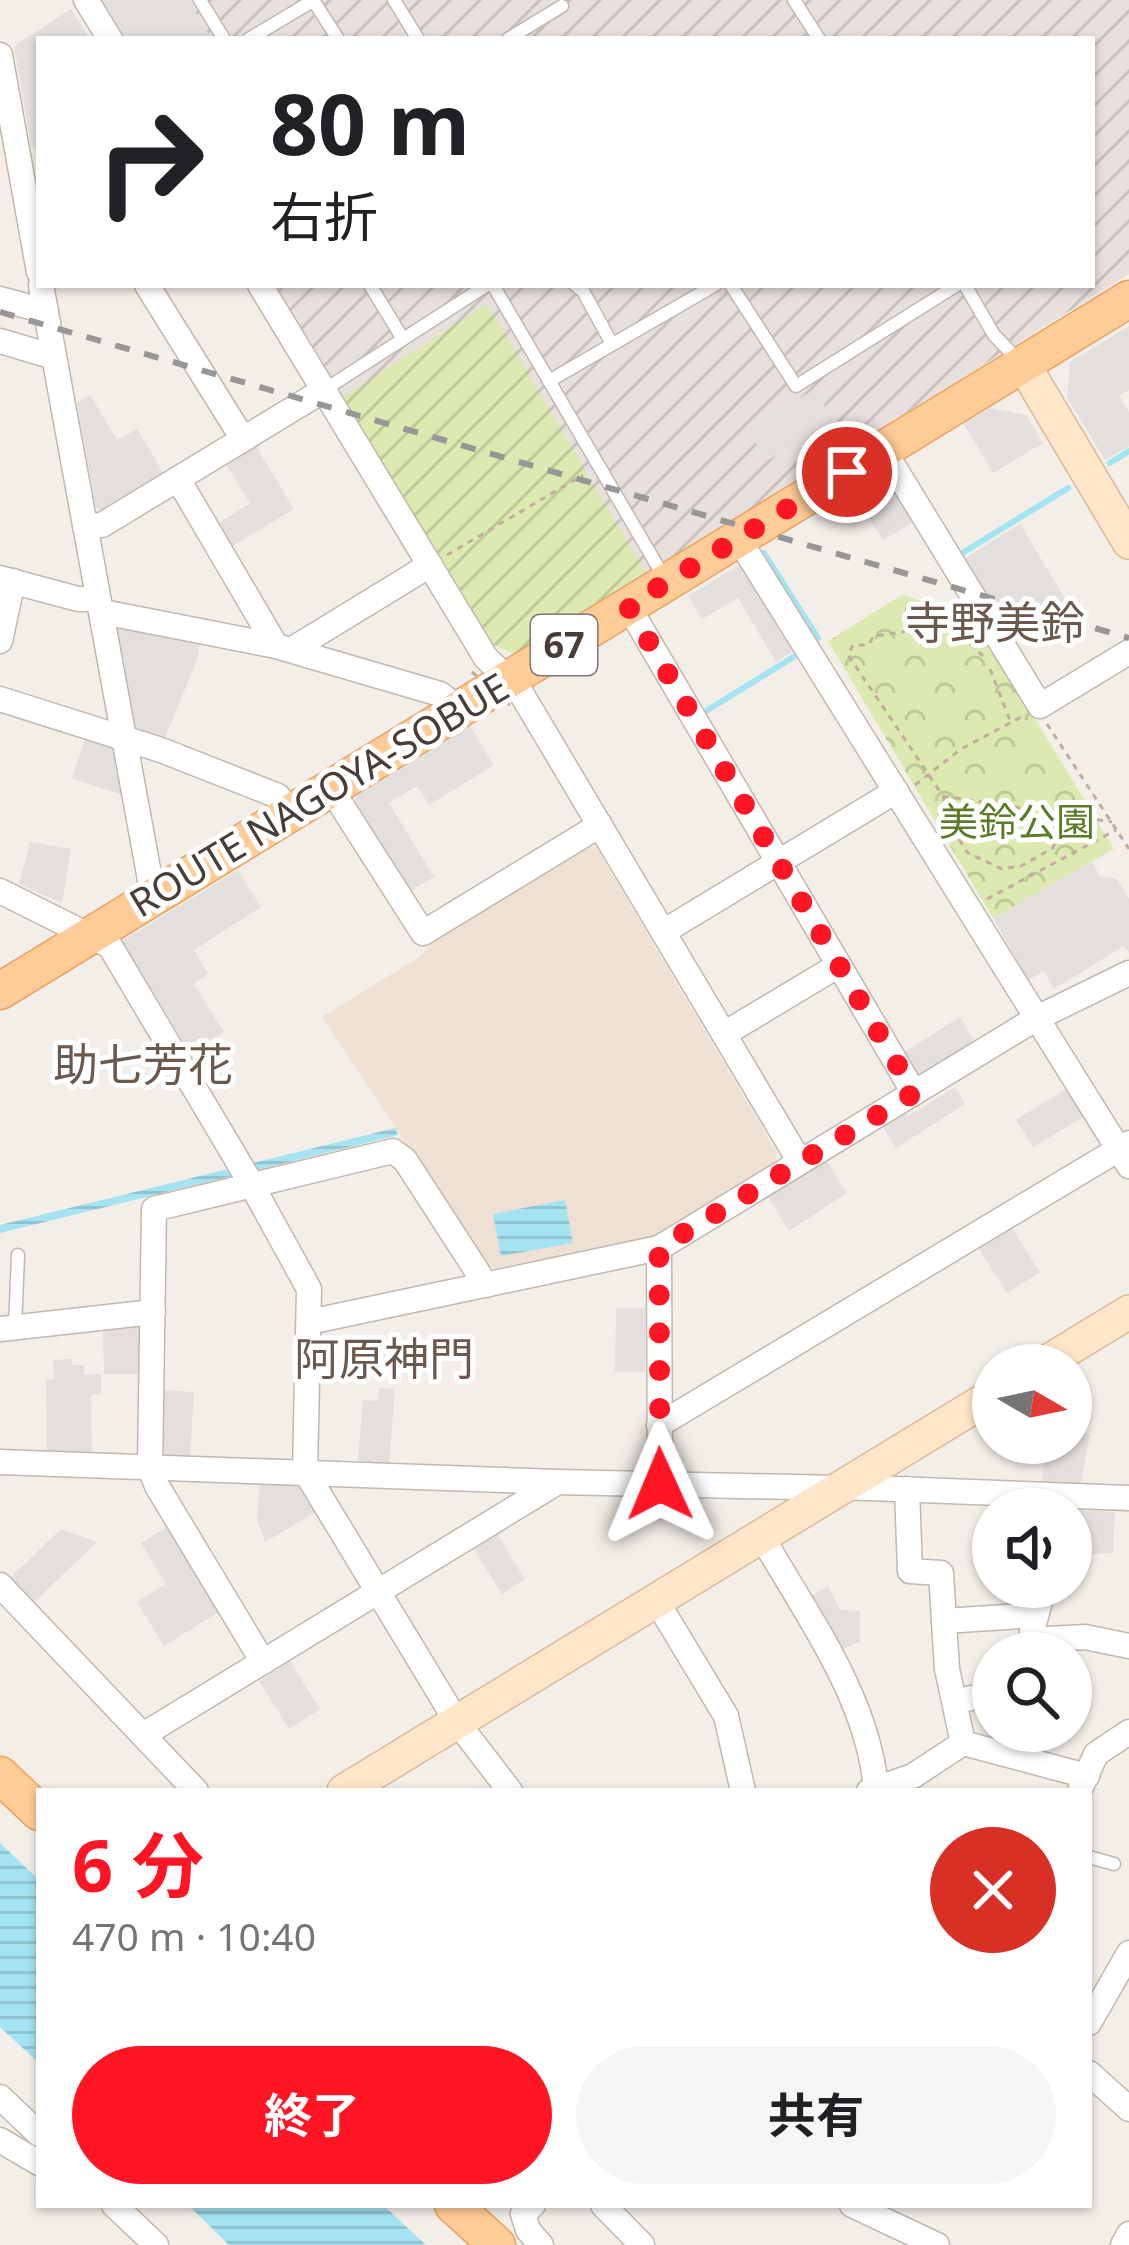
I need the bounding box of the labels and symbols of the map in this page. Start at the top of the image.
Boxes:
pin [796,421,898,523]
district label: 寺野美鈴 [905,591,1085,652]
road number: 67 [531,615,597,675]
street label: ROUTE NAGOYA-SOBUE [119,659,518,928]
park label: 美鈴公園 [939,794,1095,847]
district label: 助七芳花 [53,1033,233,1094]
district label: 阿原神門 [294,1327,474,1388]
north arrow [972,1344,1092,1464]
position arrow [597,1421,723,1547]

